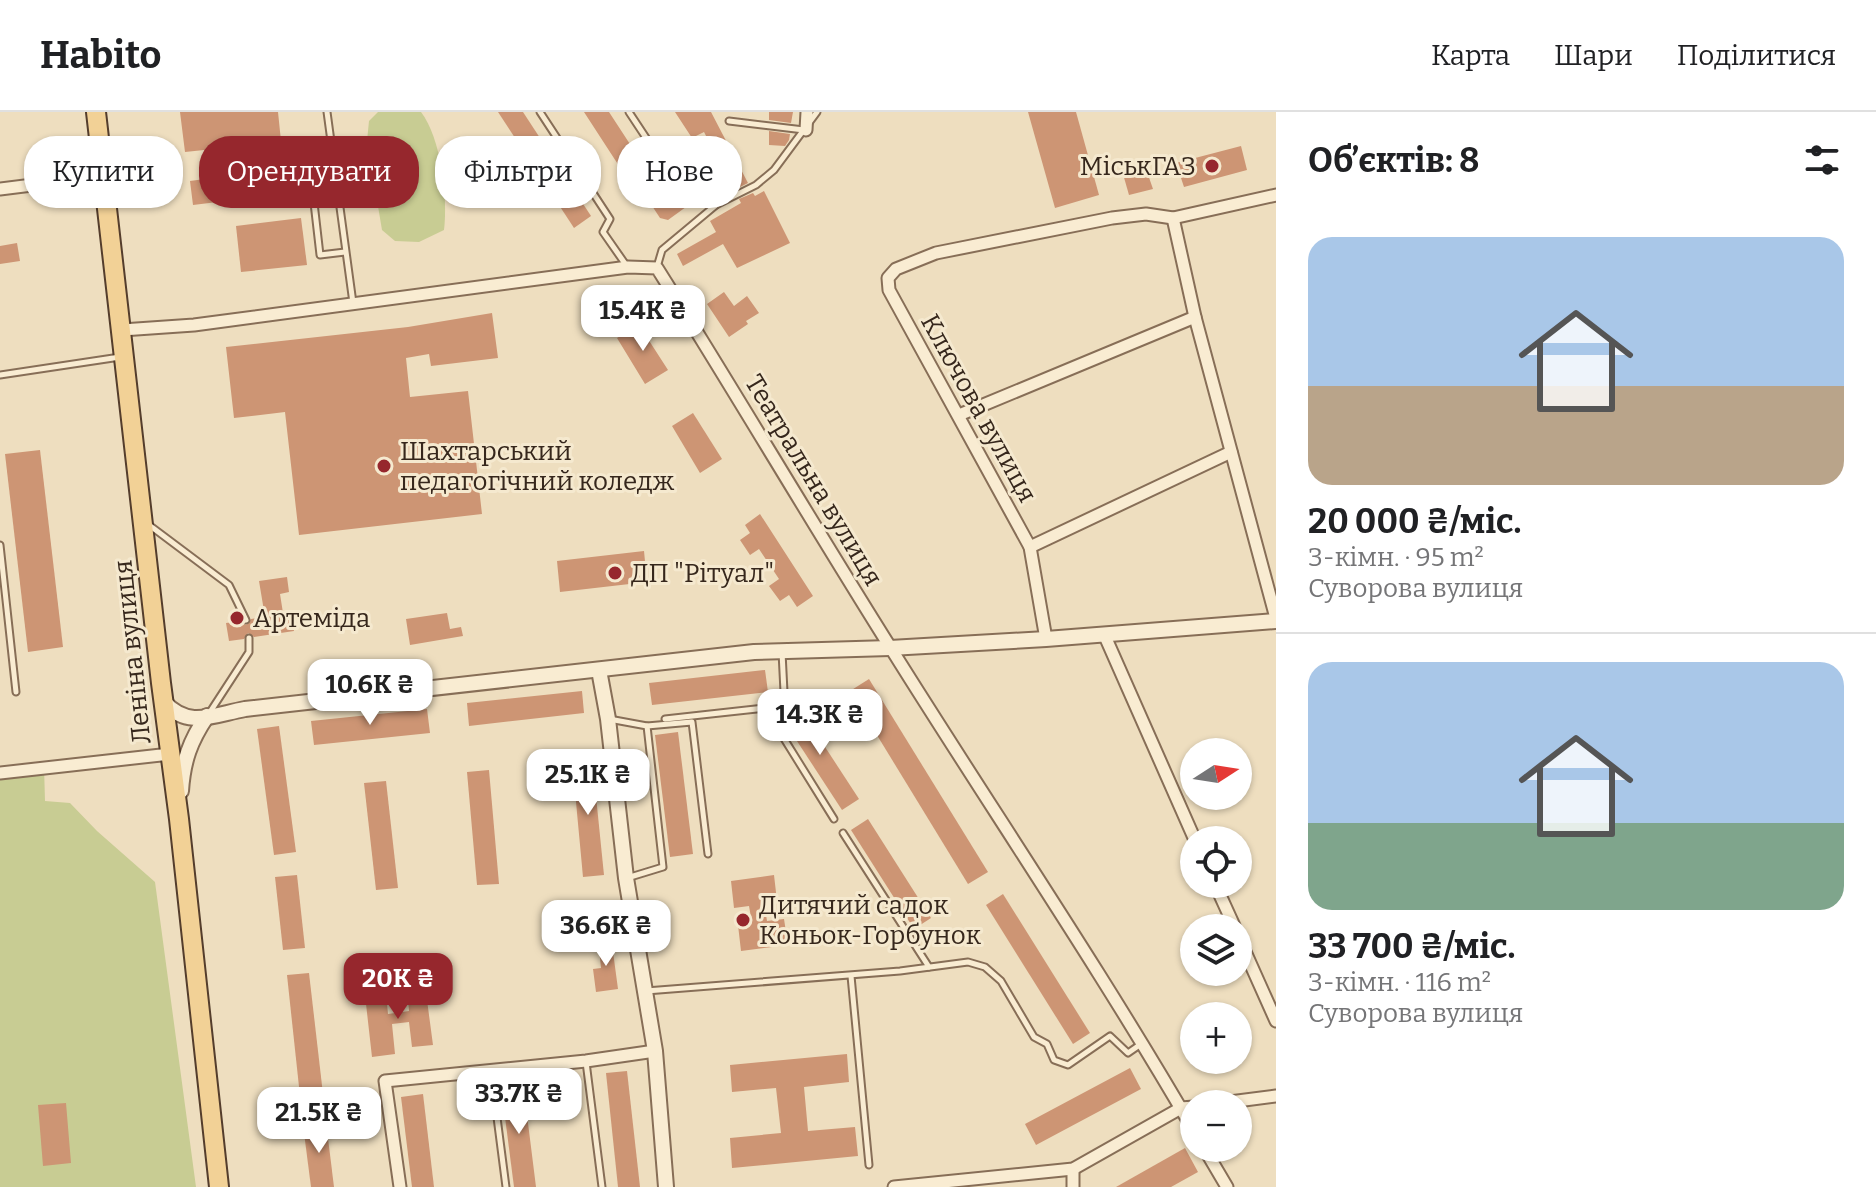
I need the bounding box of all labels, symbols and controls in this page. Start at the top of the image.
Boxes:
text: Habito [40,32,162,78]
text: Карта [1431,39,1510,72]
text: Шари [1554,39,1633,72]
text: Поділитися [1677,39,1836,72]
chip: Купити [24,136,183,208]
chip: Орендувати [199,136,419,208]
chip: Фільтри [435,136,601,208]
chip: Нове [617,136,742,208]
icon: filters [1800,138,1844,182]
text: Об’єктів: 8 [1308,140,1480,181]
place label: МіськГАЗ [1080,151,1196,182]
marker: МіськГАЗ [1203,157,1221,175]
pin: 15.4K ₴ [569,285,717,353]
icon: home [1504,289,1648,433]
text: 15.4K ₴ [599,295,687,326]
street label: Ключова вулиця [914,309,1043,508]
street label: Театральна вулиця [738,369,889,591]
place label: Шахтарський педагогічний коледж [400,436,674,497]
marker: Шахтарський педагогічний коледж [375,457,393,475]
text: 20 000 ₴/міс. [1308,501,1522,542]
text: 3-кімн. · 95 m² [1308,542,1484,573]
street label: Леніна вулиця [107,558,158,746]
place label: ДП "Рітуал" [631,558,774,589]
marker: ДП "Рітуал" [606,564,624,582]
text: Суворова вулиця [1308,573,1523,604]
place label: Артеміда [253,603,370,634]
marker: Артеміда [228,609,246,627]
pin: 10.6K ₴ [296,659,444,727]
text: 10.6K ₴ [326,669,414,700]
pin: 14.3K ₴ [746,689,894,757]
text: 14.3K ₴ [775,699,865,730]
icon: home [1504,714,1648,858]
north arrow [1180,738,1252,810]
map controls [1180,738,1252,1162]
pin: 25.1K ₴ [514,749,662,817]
text: 25.1K ₴ [545,759,631,790]
button: locate [1180,826,1252,898]
place label: Дитячий садок Коньок-Горбунок [759,890,982,951]
pin: 36.6K ₴ [532,900,680,968]
text: 36.6K ₴ [560,910,652,941]
marker: Дитячий садок Коньок-Горбунок [734,911,752,929]
button: layers [1180,914,1252,986]
text: 33 700 ₴/міс. [1308,926,1516,967]
pin: 20K ₴ [342,953,454,1021]
text: 20K ₴ [362,963,434,994]
text: 3-кімн. · 116 m² [1308,967,1491,998]
text: Суворова вулиця [1308,998,1523,1029]
button: + [1180,1002,1252,1074]
pin: 33.7K ₴ [445,1068,593,1136]
text: 33.7K ₴ [475,1078,563,1109]
pin: 21.5K ₴ [245,1087,393,1155]
button: − [1180,1090,1252,1162]
text: 21.5K ₴ [275,1097,363,1128]

